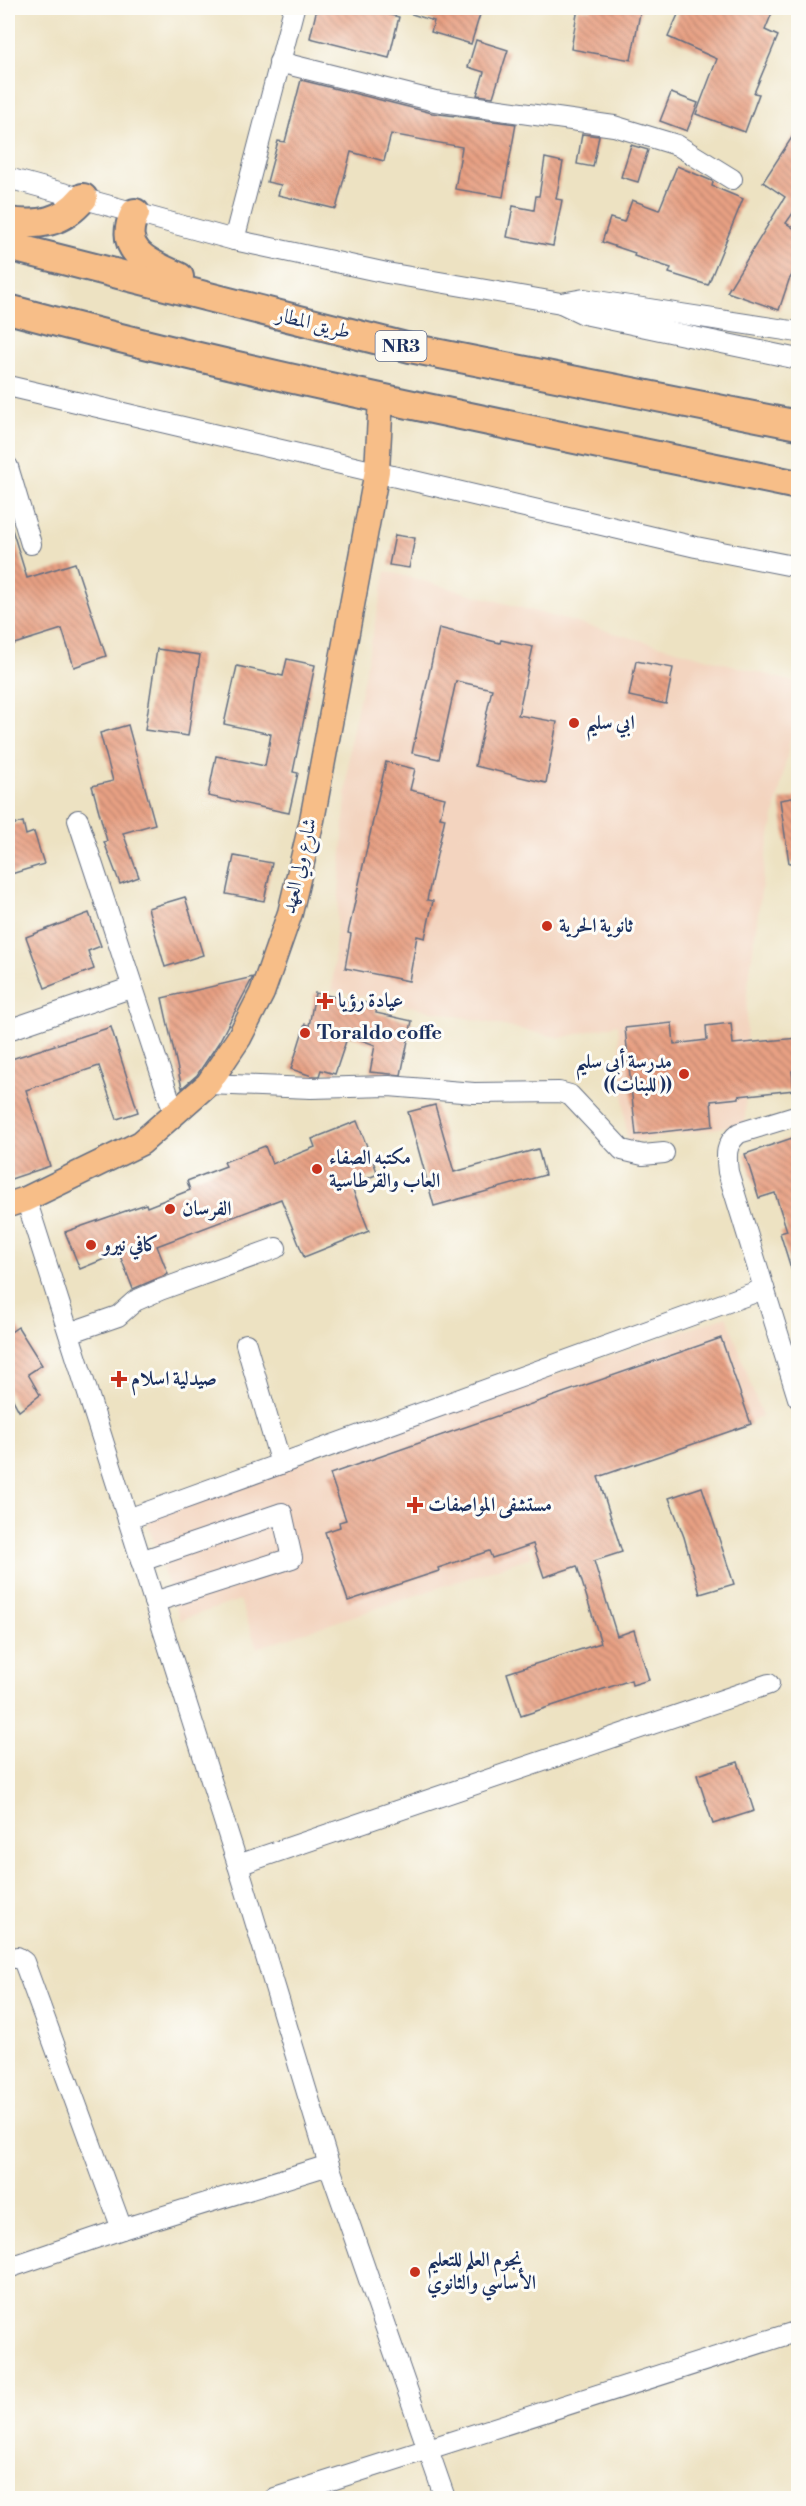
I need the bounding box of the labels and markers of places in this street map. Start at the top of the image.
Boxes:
place label: ابي سليم [586,711,635,742]
marker: ابي سليم [567,716,581,730]
place label: ثانوية الحرية [559,914,634,939]
marker: ثانوية الحرية [540,919,554,933]
place label: عيادة رؤيا [338,989,403,1014]
marker: عيادة رؤيا [316,992,334,1010]
place label: Toraldo coffe [317,1021,442,1046]
marker: Toraldo coffe [298,1026,312,1040]
place label: مدرسة أبي سليم ((للبنات )) [576,1048,672,1098]
marker: مدرسة أبي سليم ((للبنات )) [677,1067,691,1081]
place label: مكتبه الصفاء العاب والقرطاسية [329,1146,440,1194]
marker: مكتبه الصفاء العاب والقرطاسية [310,1162,324,1176]
place label: الفرسان [182,1197,232,1222]
marker: الفرسان [163,1202,177,1216]
place label: كافي نيرو [101,1233,159,1260]
marker: كافي نيرو [84,1238,98,1252]
place label: صيدلية اسلام [131,1367,217,1396]
marker: صيدلية اسلام [112,1372,126,1386]
place label: مستشفى المواصفات [428,1493,552,1519]
marker: مستشفى المواصفات [406,1496,424,1514]
place label: نجوم العلم للتعليم الأساسي والثانوي [427,2248,536,2301]
marker: نجوم العلم للتعليم الأساسي والثانوي [408,2265,422,2279]

